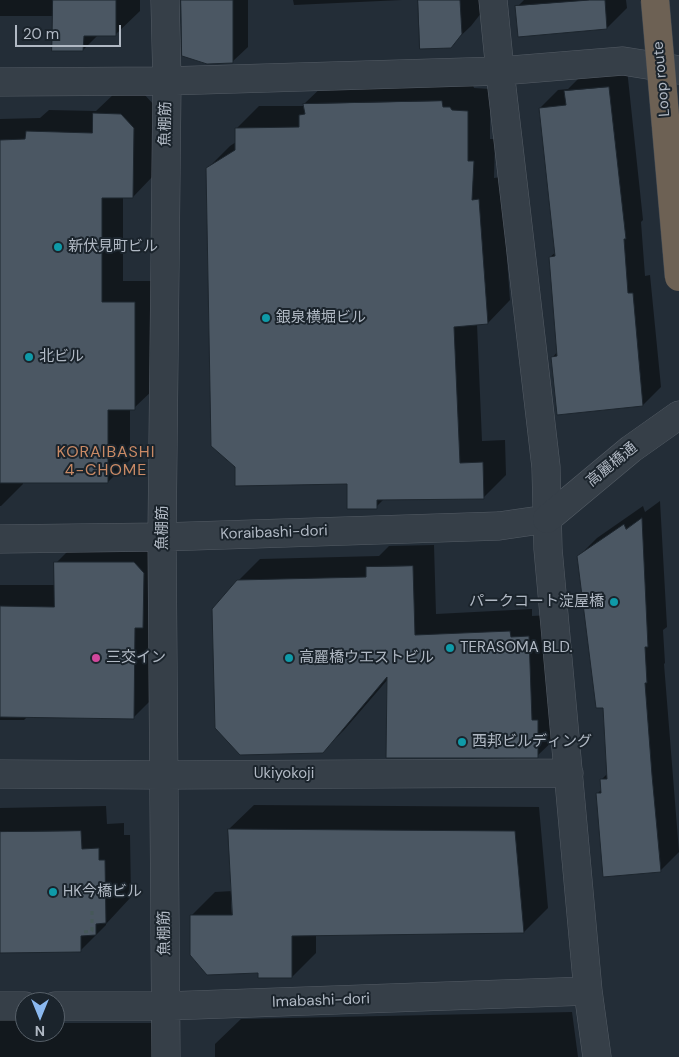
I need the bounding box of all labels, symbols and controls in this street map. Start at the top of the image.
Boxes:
scale bar [18,15,124,47]
text: 20 m [23,24,59,44]
street label: Loop route [650,41,674,117]
street label: 魚棚筋 [157,101,175,147]
place label: 新伏見町ビル [68,238,158,256]
marker: 新伏見町ビル [52,241,64,253]
place label: 銀泉横堀ビル [276,309,366,327]
marker: 銀泉横堀ビル [260,312,272,324]
place label: 北ビル [39,348,84,366]
marker: 北ビル [23,351,35,363]
street label: 高麗橋通 [583,439,641,491]
district label: KORAIBASHI 4-CHOME [55,443,157,481]
street label: 魚棚筋 [154,506,172,550]
street label: Koraibashi-dori [220,522,328,544]
place label: パークコート淀屋橋 [469,593,604,611]
marker: パークコート淀屋橋 [608,596,620,608]
place label: TERASOMA BLD. [460,639,572,657]
marker: TERASOMA BLD. [444,642,456,654]
place label: 三交イン [106,649,166,667]
place label: 高麗橋ウエストビル [299,649,434,667]
marker: 三交イン [90,652,102,664]
marker: 高麗橋ウエストビル [283,652,295,664]
place label: 西邦ビルディング [472,733,592,751]
marker: 西邦ビルディング [456,736,468,748]
street label: Ukiyokoji [254,765,314,783]
place label: HK今橋ビル [63,883,142,901]
marker: HK今橋ビル [47,886,59,898]
street label: 魚棚筋 [156,910,174,956]
street label: Imabashi-dori [272,990,370,1012]
north arrow [15,992,65,1042]
text: N [35,1022,45,1040]

